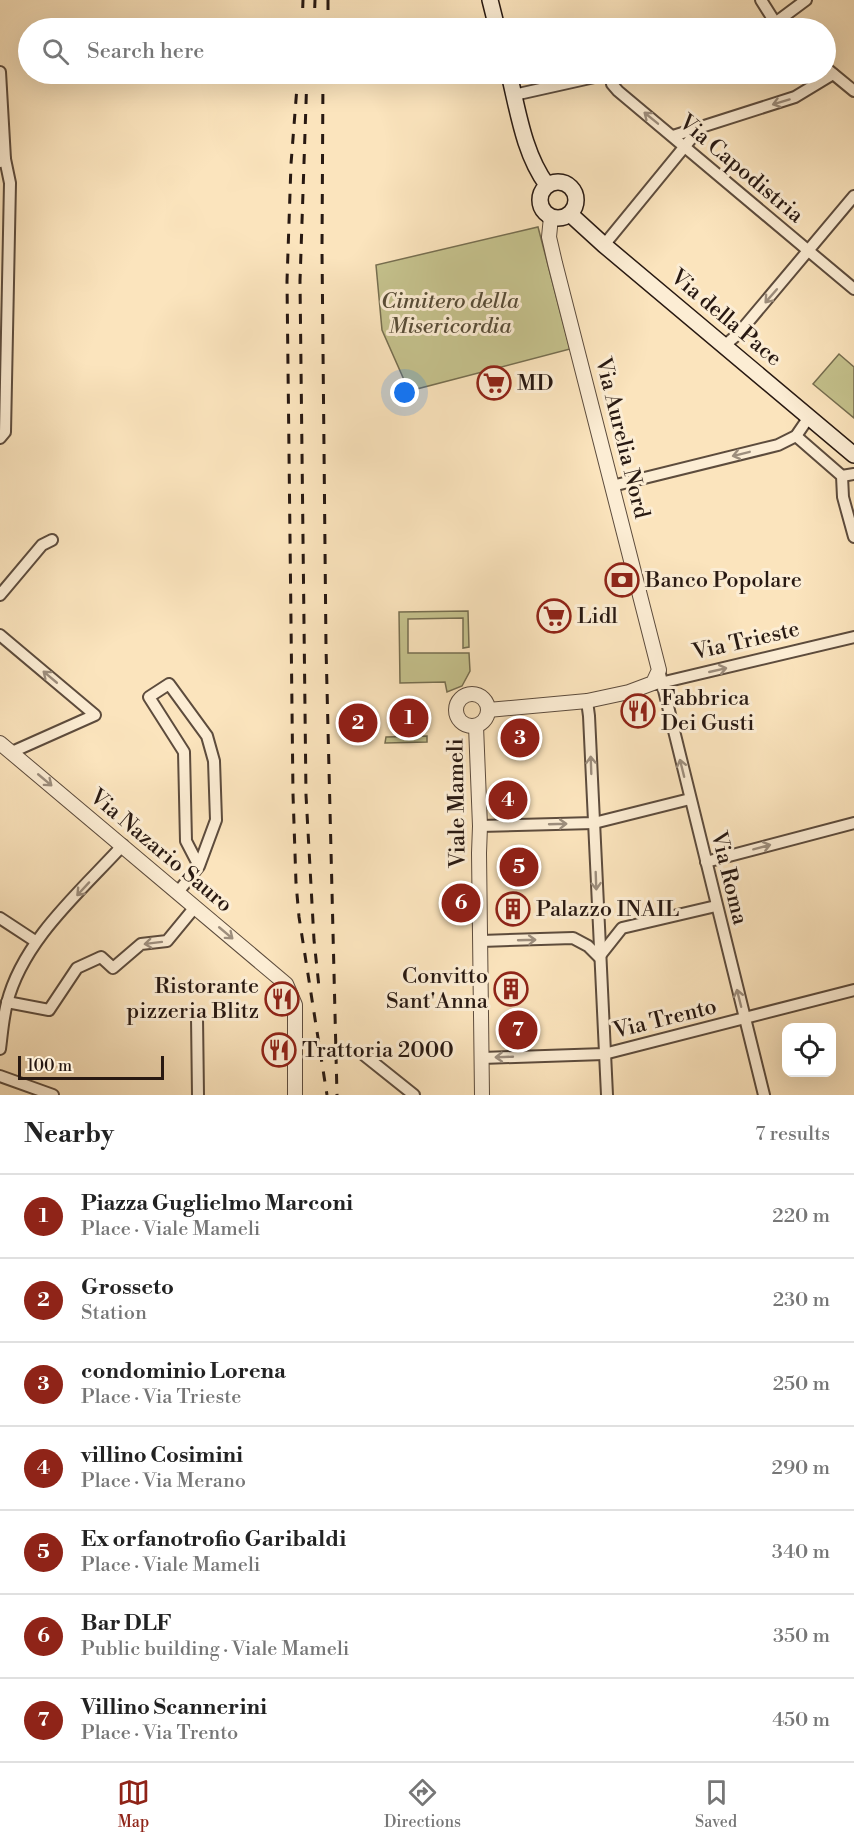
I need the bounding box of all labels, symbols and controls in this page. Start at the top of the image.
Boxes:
search box [18,18,836,84]
icon: search [39,35,72,68]
text: Search here [87,38,204,65]
one-way arrow [772,97,791,108]
street label: Via Capodistria [672,108,809,230]
one-way arrow [643,112,659,125]
street label: Via della Pace [664,263,787,372]
park label: Cimitero della Misericordia [381,288,520,340]
one-way arrow [764,288,778,303]
street label: Via Aurelia Nord [589,354,655,522]
supermarket icon: MD [476,365,512,401]
place label: MD [517,370,554,397]
your location [390,378,419,407]
one-way arrow [732,449,751,461]
bank icon: Banco Popolare [604,562,640,598]
place label: Banco Popolare [644,567,802,594]
supermarket icon: Lidl [536,598,572,634]
place label: Lidl [577,603,618,630]
street label: Via Trieste [689,616,802,667]
one-way arrow [708,663,727,675]
one-way arrow [43,670,58,684]
place label: Fabbrica Dei Gusti [661,685,755,737]
restaurant icon: Fabbrica Dei Gusti [620,693,656,729]
pin: 1 [390,696,428,740]
pin: 2 [338,700,378,746]
pin: 3 [500,716,540,760]
street label: Viale Mameli [442,738,472,869]
one-way arrow [586,755,597,775]
one-way arrow [675,758,687,777]
one-way arrow [37,773,52,787]
pin: 4 [488,778,528,822]
street label: Via Nazario Sauro [83,783,238,919]
one-way arrow [547,818,567,830]
street label: Via Roma [704,828,754,928]
one-way arrow [752,841,771,853]
pin: 5 [500,844,538,890]
one-way arrow [590,871,602,891]
pin: 6 [442,880,480,926]
one-way arrow [76,881,90,896]
building icon: Palazzo INAIL [495,891,531,927]
place label: Palazzo INAIL [536,896,679,923]
one-way arrow [218,926,233,940]
one-way arrow [516,934,536,945]
one-way arrow [143,938,163,949]
place label: Convitto Sant'Anna [386,963,489,1015]
building icon: Convitto Sant'Anna [493,971,529,1007]
place label: Ristorante pizzeria Blitz [127,973,259,1025]
restaurant icon: Ristorante pizzeria Blitz [264,981,300,1017]
one-way arrow [733,988,744,1007]
street label: Via Trento [610,993,719,1045]
pin: 7 [498,1008,538,1052]
map controls [782,1023,836,1077]
button: locate [782,1023,836,1077]
restaurant icon: Trattoria 2000 [261,1032,297,1068]
place label: Trattoria 2000 [302,1037,454,1064]
one-way arrow [494,1052,514,1063]
scale bar [18,1053,164,1080]
text: 100 m [27,1056,72,1076]
text: Nearby [24,1118,114,1150]
text: 7 results [755,1122,830,1147]
text: Piazza Guglielmo Marconi [81,1190,353,1217]
text: 1 [39,1204,48,1229]
text: 220 m [772,1204,830,1229]
text: Place · Viale Mameli [81,1217,260,1242]
text: Grosseto [81,1274,174,1301]
text: 2 [37,1288,50,1313]
text: 230 m [773,1288,830,1313]
text: Station [81,1301,147,1326]
text: condominio Lorena [81,1358,286,1385]
text: 3 [37,1372,50,1397]
text: 250 m [773,1372,830,1397]
text: Place · Via Trieste [81,1385,241,1410]
text: villino Cosimini [81,1442,243,1469]
text: 4 [37,1456,50,1481]
text: 290 m [772,1456,830,1481]
text: Place · Via Merano [81,1469,246,1494]
text: Ex orfanotrofio Garibaldi [81,1526,346,1553]
text: 5 [37,1540,50,1565]
text: 340 m [772,1540,830,1565]
text: Place · Viale Mameli [81,1553,260,1578]
text: Bar DLF [81,1610,172,1637]
text: 6 [37,1624,50,1649]
text: 350 m [773,1624,830,1649]
text: Public building · Viale Mameli [81,1637,349,1662]
text: Villino Scannerini [81,1694,267,1721]
text: 7 [38,1708,49,1733]
text: 450 m [772,1708,830,1733]
text: Place · Via Trento [81,1721,238,1746]
tab: Map [117,1776,150,1832]
tab: Directions [384,1776,461,1832]
tab: Saved [695,1776,737,1832]

